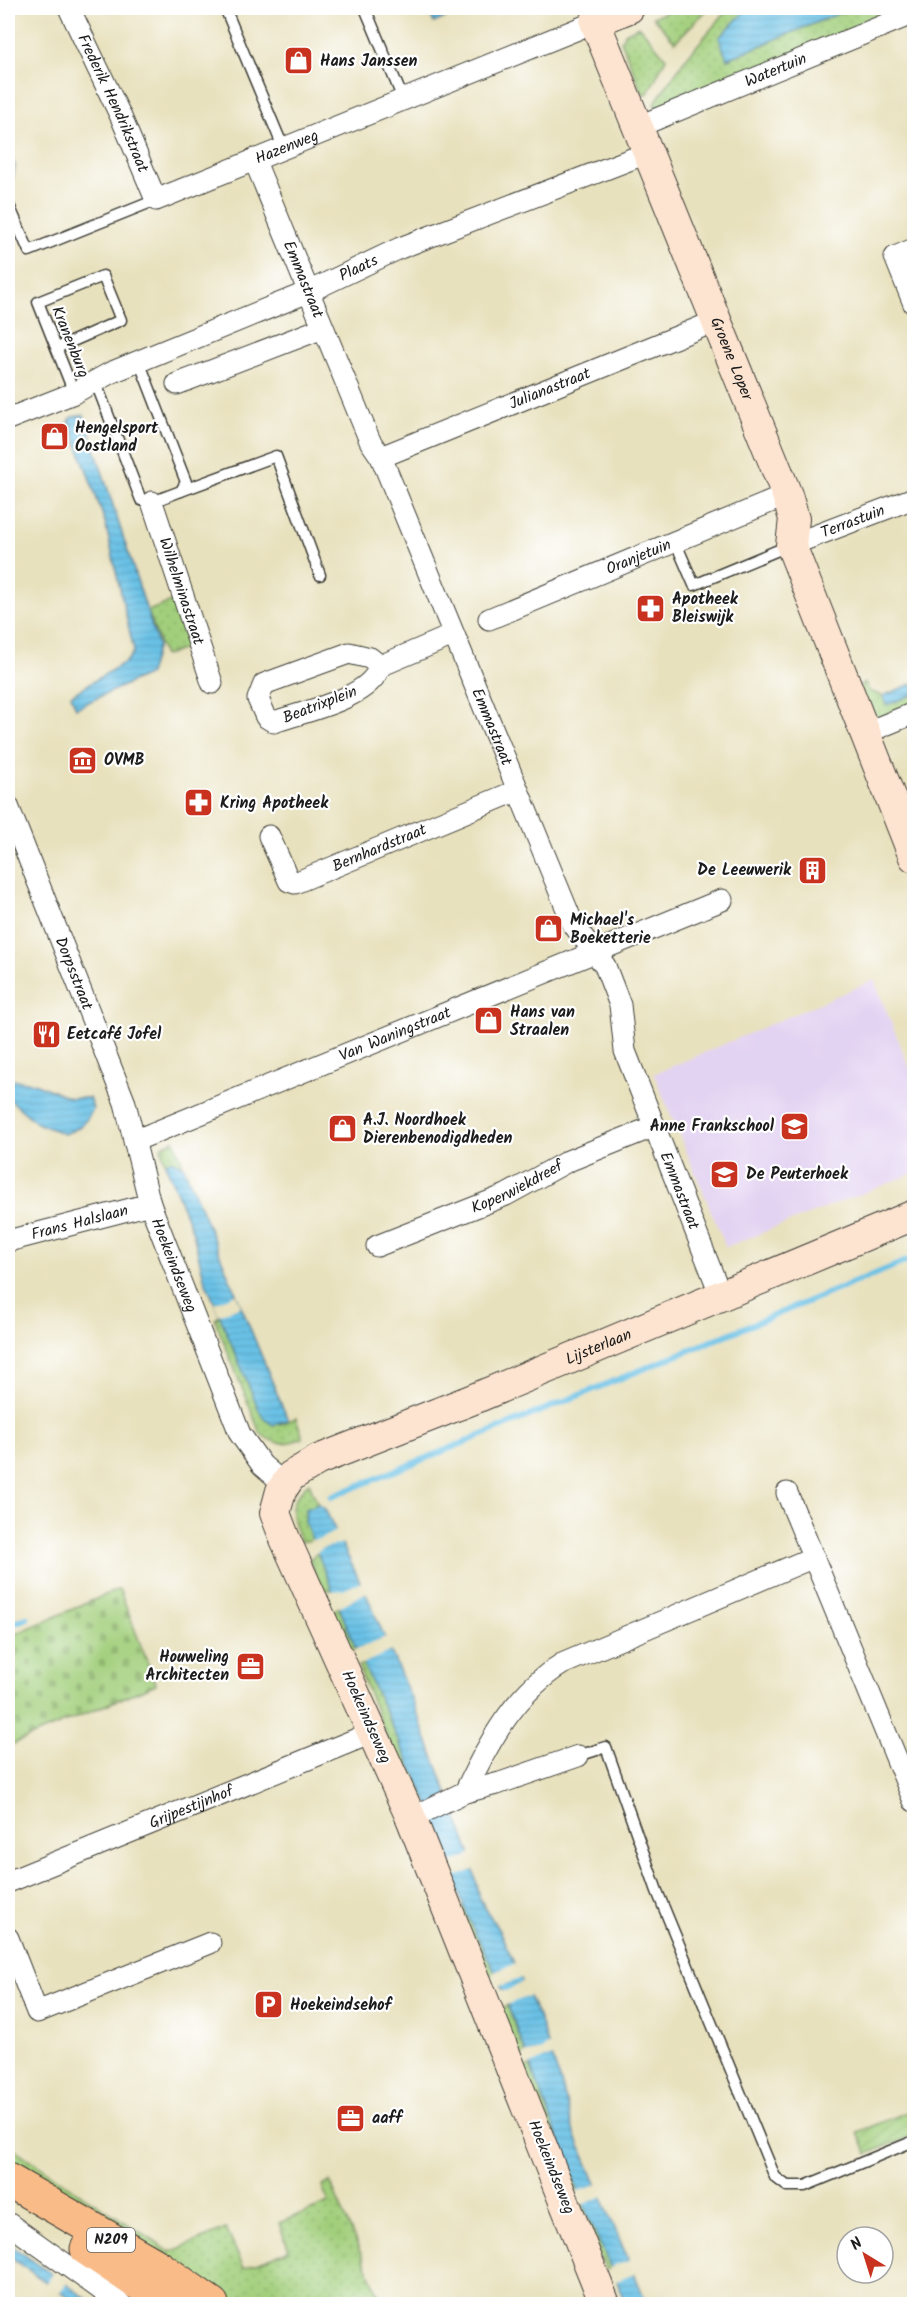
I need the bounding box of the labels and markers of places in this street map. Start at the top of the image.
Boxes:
shop icon: Hans Janssen [283,45,315,77]
place label: Hans Janssen [320,49,418,74]
place label: Hengelsport Oostland [75,416,159,459]
shop icon: Hengelsport Oostland [38,421,70,453]
place label: Apotheek Bleiswijk [672,587,739,630]
pharmacy icon: Apotheek Bleiswijk [635,592,667,624]
museum icon: OVMB [67,744,99,776]
place label: OVMB [104,748,145,773]
pharmacy icon: Kring Apotheek [183,787,215,819]
place label: Kring Apotheek [220,791,329,816]
building icon: De Leeuwerik [796,854,828,886]
place label: De Leeuwerik [697,858,792,883]
place label: Michael's Boeketterie [570,908,651,951]
shop icon: Michael's Boeketterie [533,913,565,945]
place label: Hans van Straalen [510,1000,575,1043]
shop icon: Hans van Straalen [473,1005,505,1037]
restaurant icon: Eetcafé Jofel [30,1018,62,1050]
place label: Eetcafé Jofel [67,1022,162,1047]
place label: A.J. Noordhoek Dierenbenodigdheden [363,1108,512,1151]
school or university icon: Anne Frankschool [779,1110,811,1142]
shop icon: A.J. Noordhoek Dierenbenodigdheden [326,1113,358,1145]
place label: Anne Frankschool [650,1114,775,1139]
school or university icon: De Peuterhoek [709,1158,741,1190]
place label: De Peuterhoek [746,1162,849,1187]
place label: Houweling Architecten [145,1645,229,1688]
office icon: Houweling Architecten [234,1650,266,1682]
parking icon: Hoekeindsehof [253,1989,285,2021]
place label: Hoekeindsehof [290,1993,393,2018]
office icon: aaff [335,2102,367,2134]
place label: aaff [372,2106,404,2131]

